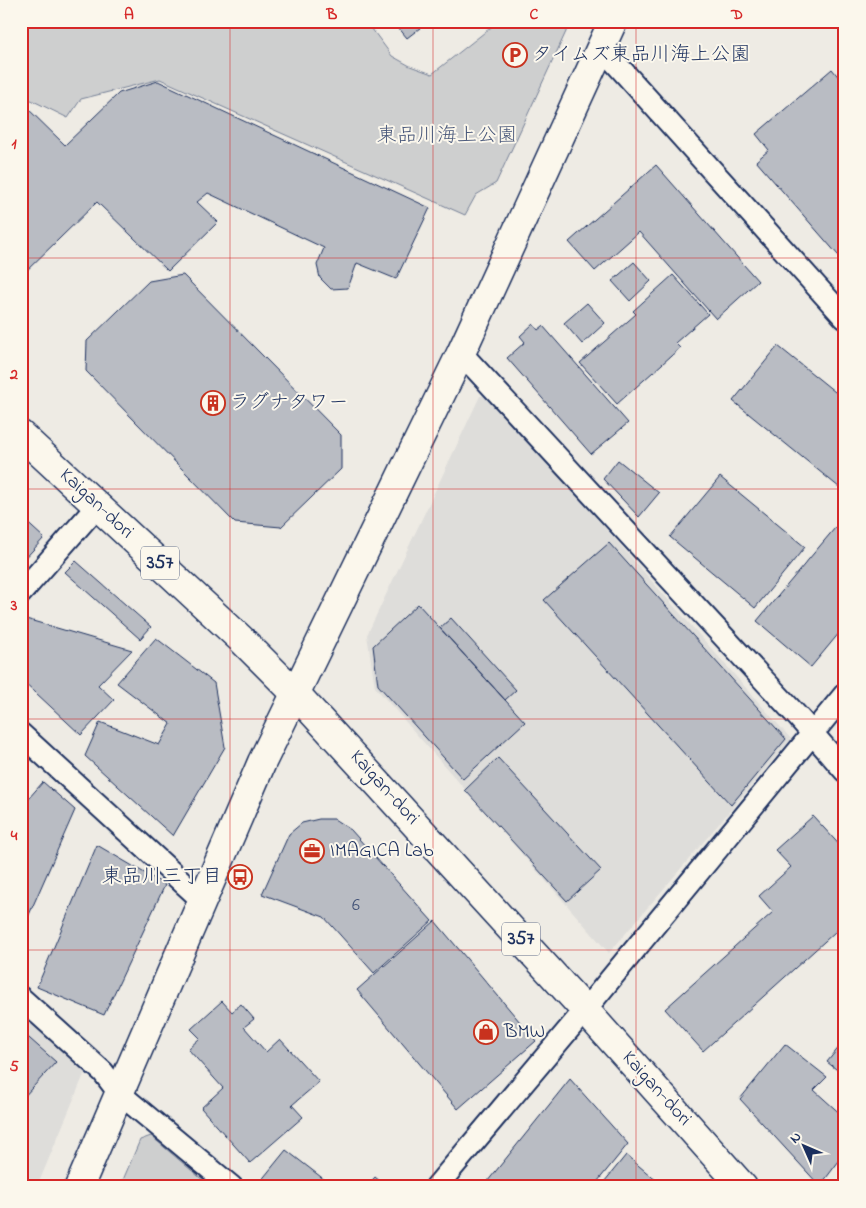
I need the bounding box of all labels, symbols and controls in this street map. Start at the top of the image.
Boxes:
text: A [124,3,134,27]
text: B [326,3,338,27]
text: C [530,3,539,27]
text: D [730,3,743,27]
place label: タイムズ東品川海上公園 [532,41,750,70]
parking icon: タイムズ東品川海上公園 [502,42,528,68]
park label: 東品川海上公園 [377,122,517,151]
text: 1 [11,132,17,156]
text: 2 [9,363,18,387]
place label: ラグナタワー [230,389,348,418]
building icon: ラグナタワー [200,390,226,416]
street label: Kaigan-dori [52,462,140,547]
road number: 357 [141,546,179,580]
text: 3 [10,594,18,618]
street label: Kaigan-dori [341,744,426,833]
text: 4 [10,824,18,848]
place label: IMAGICA Lab [330,837,434,866]
office icon: IMAGICA Lab [299,838,325,864]
place label: 東品川三丁目 [102,863,222,892]
bus stop icon: 東品川三丁目 [227,864,253,890]
house number: 6 [352,893,360,919]
road number: 357 [502,922,540,956]
place label: BMW [503,1018,545,1047]
shop icon: BMW [473,1019,499,1045]
street label: Kaigan-dori [613,1045,698,1134]
text: 5 [9,1055,19,1079]
north arrow [778,1120,828,1170]
text: N [785,1127,807,1149]

